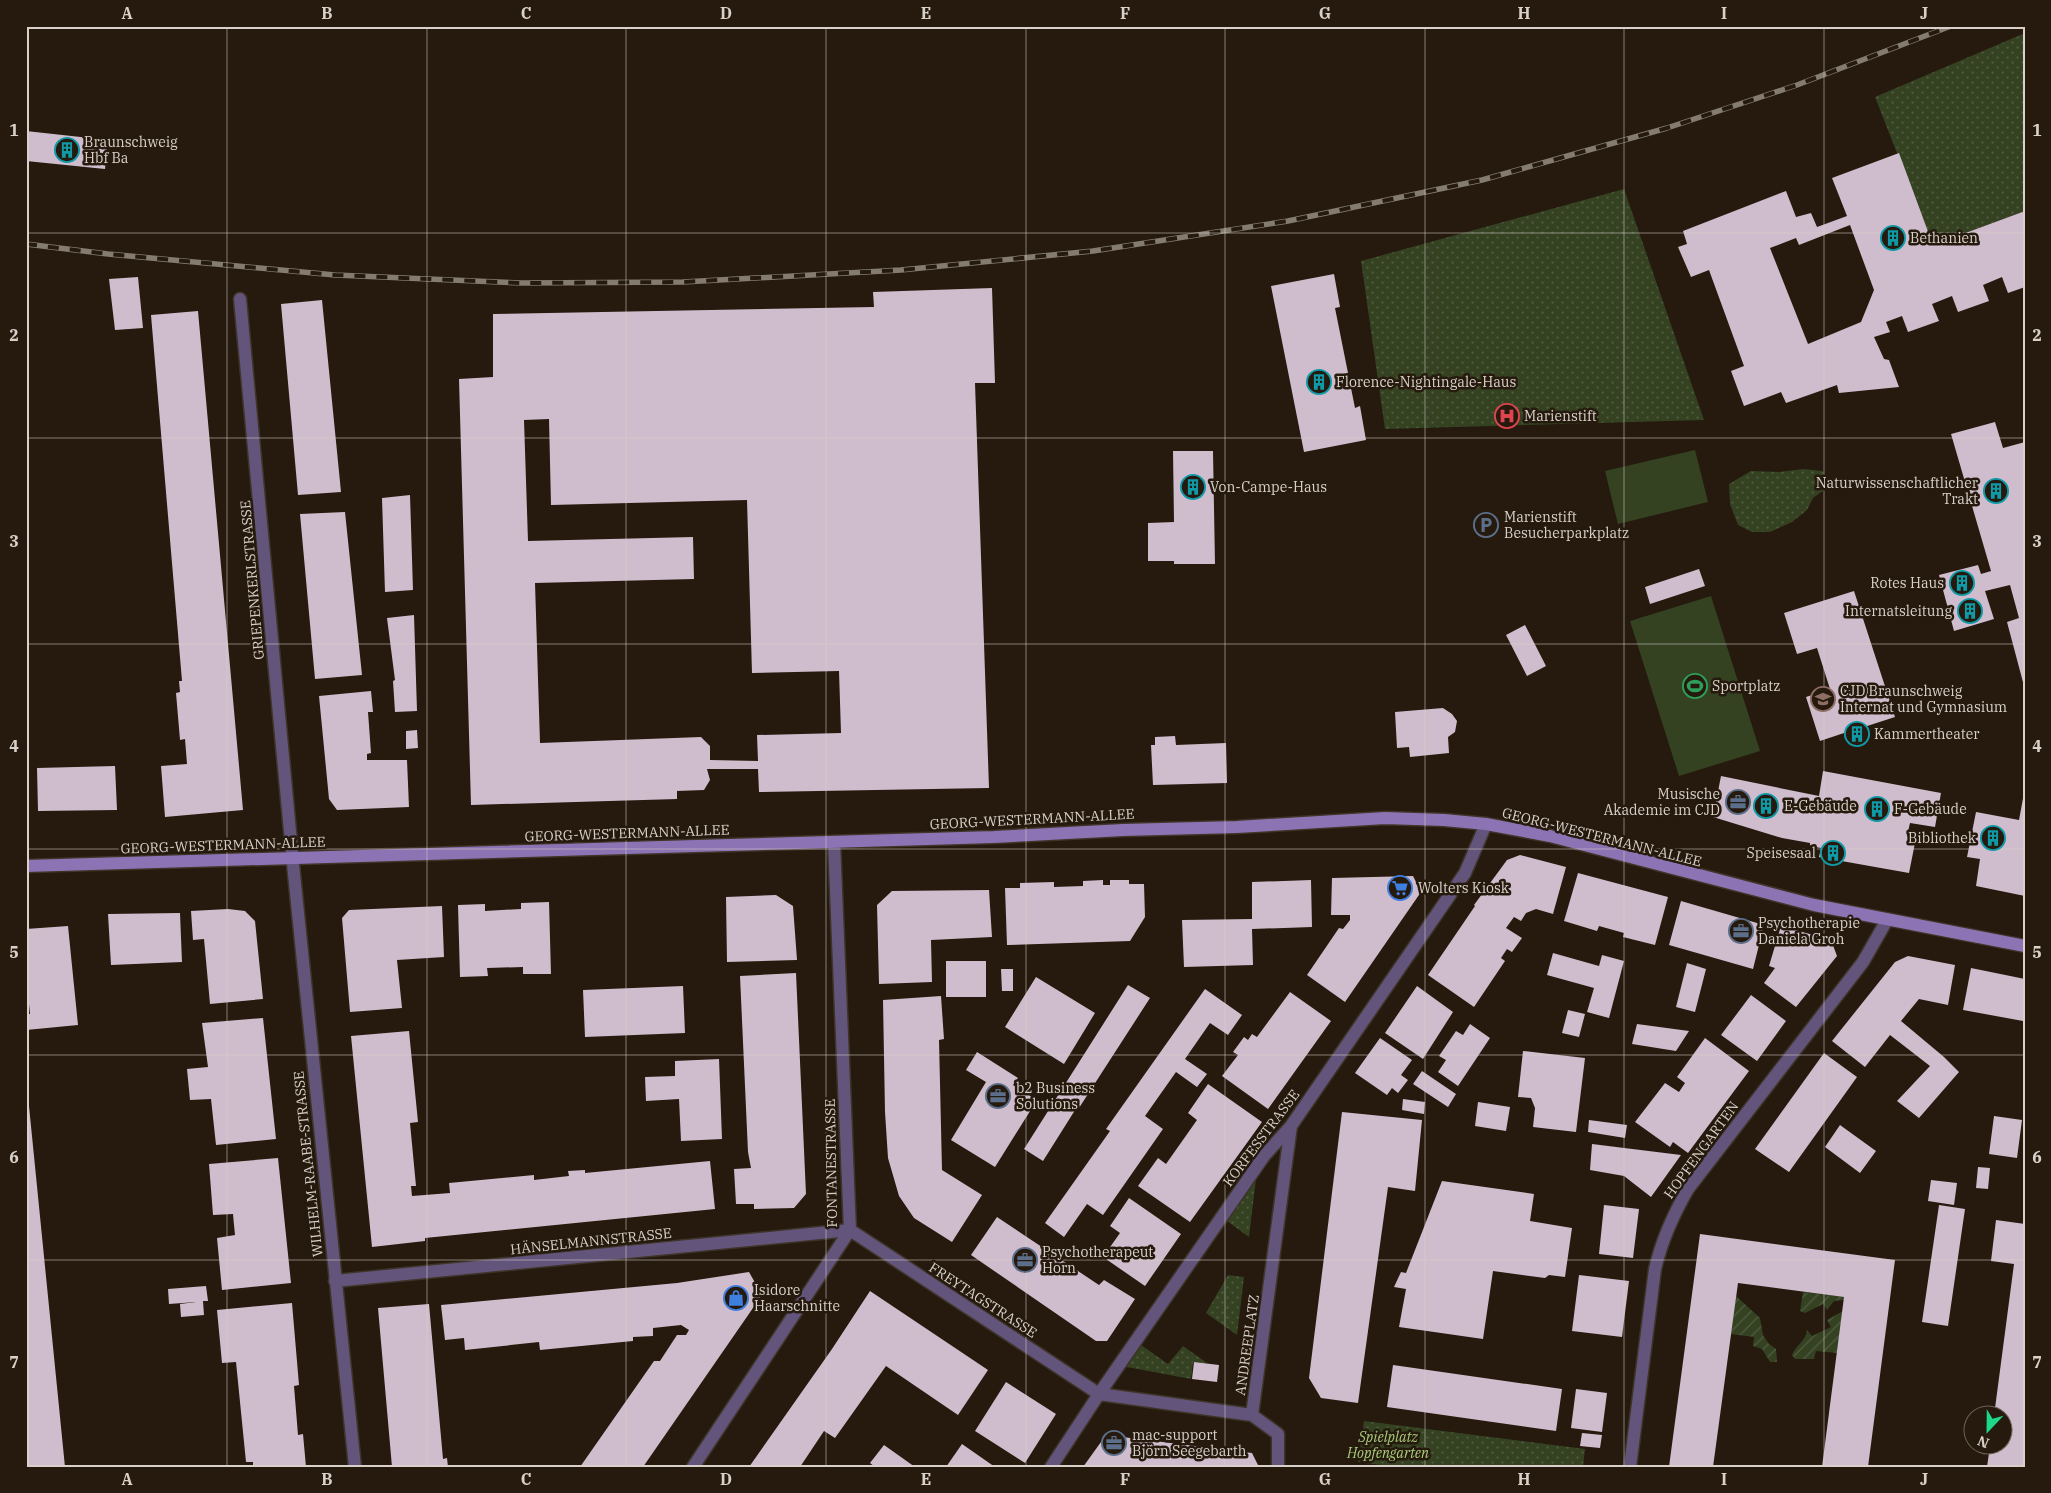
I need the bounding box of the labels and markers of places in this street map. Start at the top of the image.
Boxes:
place label: Braunschweig Hbf Ba [84,133,178,167]
building icon: Braunschweig Hbf Ba [54,137,80,163]
building icon: Bethanien [1880,225,1906,251]
place label: Bethanien [1910,229,1978,247]
building icon: Florence-Nightingale-Haus [1306,369,1332,395]
place label: Florence-Nightingale-Haus [1336,373,1517,391]
hospital icon: Marienstift [1494,403,1520,429]
place label: Marienstift [1524,407,1597,425]
building icon: Von-Campe-Haus [1180,474,1206,500]
place label: Naturwissenschaftlicher Trakt [1816,474,1979,508]
place label: Von-Campe-Haus [1210,478,1327,496]
building icon: Naturwissenschaftlicher Trakt [1983,478,2009,504]
place label: Marienstift Besucherparkplatz [1504,508,1629,542]
parking icon: Marienstift Besucherparkplatz [1473,512,1499,538]
building icon: Rotes Haus [1949,570,1975,596]
place label: Rotes Haus [1870,574,1944,592]
building icon: Internatsleitung [1957,598,1983,624]
place label: Internatsleitung [1845,602,1952,620]
sports icon: Sportplatz [1682,673,1708,699]
place label: Sportplatz [1712,677,1780,695]
place label: CJD Braunschweig Internat und Gymnasium [1840,682,2007,716]
school or university icon: CJD Braunschweig Internat und Gymnasium [1810,686,1836,712]
building icon: Kammertheater [1844,721,1870,747]
place label: Kammertheater [1874,725,1980,743]
place label: Musische Akademie im CJD [1604,785,1720,819]
office icon: Musische Akademie im CJD [1725,789,1751,815]
building icon: E-Gebäude [1753,793,1779,819]
building icon: F-Gebäude [1864,796,1890,822]
place label: E-Gebäude [1784,797,1857,815]
place label: F-Gebäude [1894,800,1967,818]
building icon: Bibliothek [1980,825,2006,851]
place label: Bibliothek [1908,829,1977,847]
building icon: Speisesaal [1820,840,1846,866]
place label: Speisesaal [1747,844,1816,862]
supermarket icon: Wolters Kiosk [1387,875,1413,901]
place label: Wolters Kiosk [1418,879,1510,897]
place label: Psychotherapie Daniela Groh [1758,914,1860,948]
office icon: Psychotherapie Daniela Groh [1728,918,1754,944]
place label: b2 Business Solutions [1016,1079,1095,1113]
office icon: b2 Business Solutions [985,1083,1011,1109]
place label: Psychotherapeut Horn [1042,1243,1153,1277]
office icon: Psychotherapeut Horn [1012,1247,1038,1273]
place label: Isidore Haarschnitte [754,1281,840,1315]
shop icon: Isidore Haarschnitte [723,1285,749,1311]
place label: mac-support Björn Seegebarth [1132,1426,1247,1460]
office icon: mac-support Björn Seegebarth [1101,1430,1127,1456]

